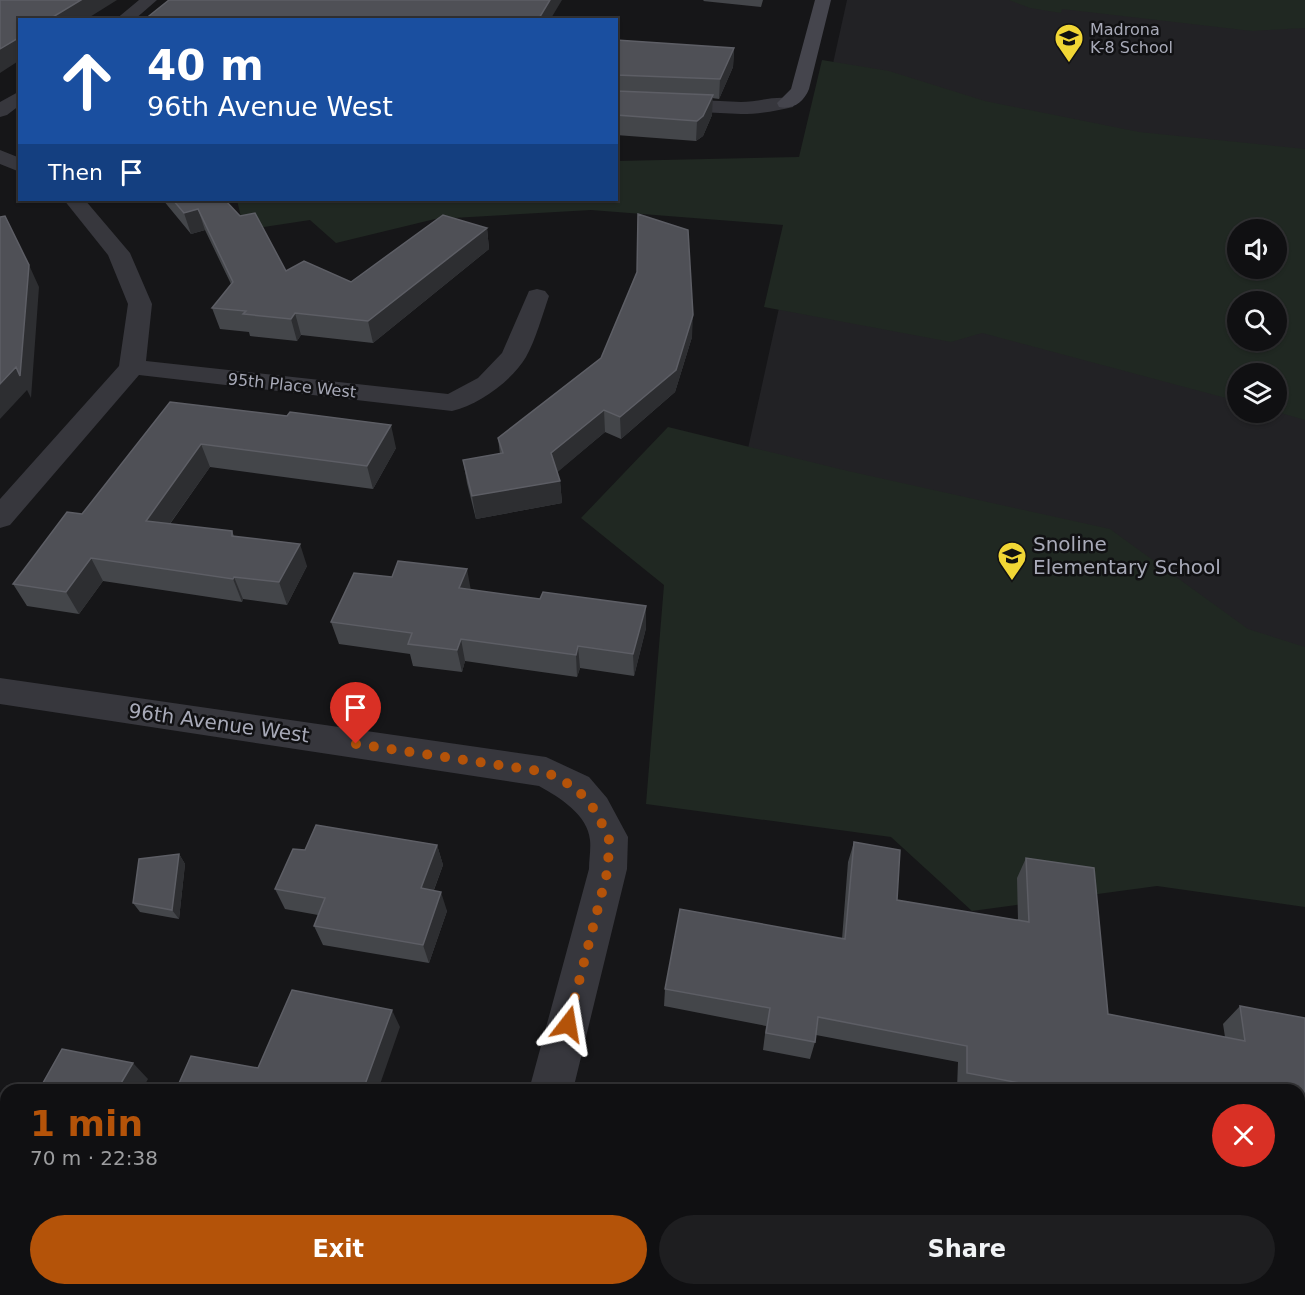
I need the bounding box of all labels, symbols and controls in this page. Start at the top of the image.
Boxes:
place label: Madrona K-8 School [1090,20,1173,57]
school or university icon: Madrona K-8 School [1053,22,1085,64]
text: 40 m [147,41,264,90]
icon: ahead [48,42,126,120]
text: 96th Avenue West [147,91,393,122]
icon: arrive [115,156,148,189]
text: Then [48,160,103,185]
map controls [1227,219,1287,423]
button: sound [1227,219,1287,279]
button: search [1227,291,1287,351]
button: layers [1227,363,1287,423]
street label: 95th Place West [227,369,357,402]
place label: Snoline Elementary School [1033,532,1221,579]
school or university icon: Snoline Elementary School [996,540,1028,582]
pin [330,682,381,744]
icon: arrive [339,691,372,724]
street label: 96th Avenue West [127,698,311,748]
position arrow [536,992,600,1056]
text: 1 min [30,1103,143,1144]
button: close [1212,1104,1275,1167]
text: 70 m · 22:38 [30,1146,158,1170]
button: Exit [30,1215,647,1284]
button: Share [659,1215,1275,1284]

